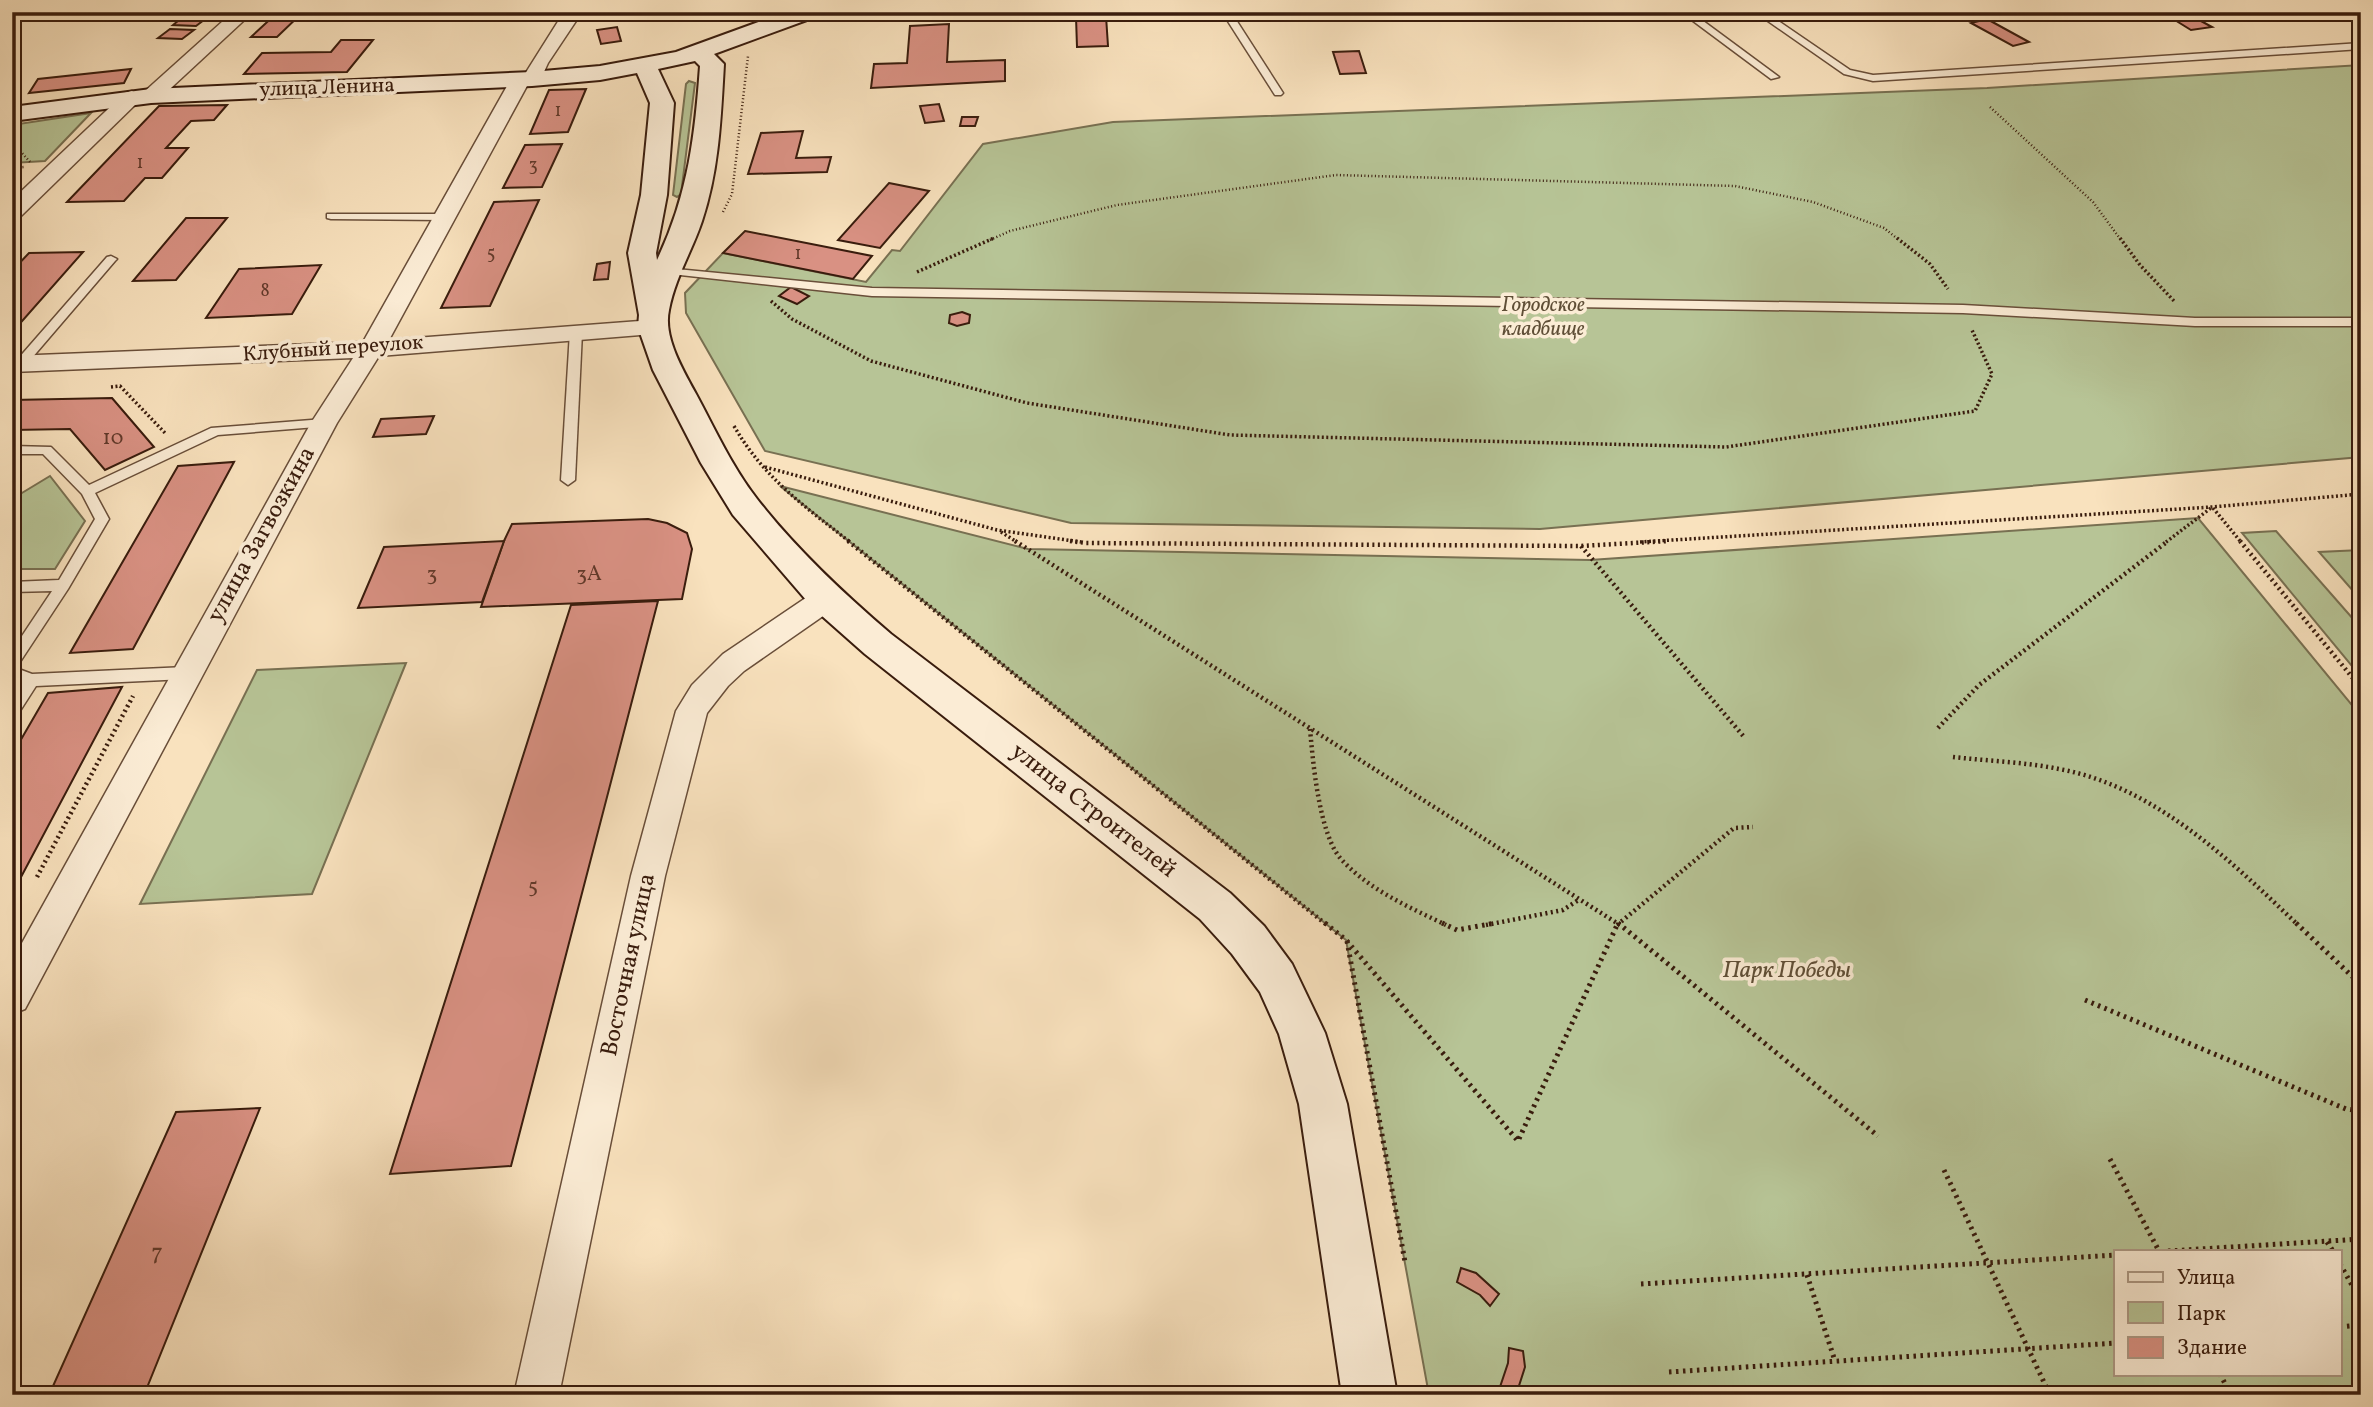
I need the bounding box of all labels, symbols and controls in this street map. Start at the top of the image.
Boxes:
street label: улица Ленина [259,71,395,105]
house number: 1 [555,99,561,124]
house number: 1 [137,151,143,176]
house number: 3 [528,154,538,179]
house number: 5 [487,242,495,267]
house number: 1 [795,242,801,267]
house number: 8 [260,279,270,304]
park label: Городское кладбище [1501,291,1585,344]
street label: Клубный переулок [242,328,424,370]
house number: 10 [103,424,123,453]
street label: улица Загвозкина [199,441,325,629]
house number: 3 [427,560,437,589]
house number: 3А [576,560,602,589]
street label: улица Строителей [1003,735,1183,887]
street label: Восточная улица [593,870,665,1060]
house number: 5 [528,872,538,901]
park label: Парк Победы [1723,954,1851,988]
house number: 7 [151,1237,163,1271]
legend [2114,1250,2342,1376]
text: Улица [2177,1264,2235,1293]
text: Парк [2177,1300,2226,1329]
text: Здание [2177,1334,2247,1363]

